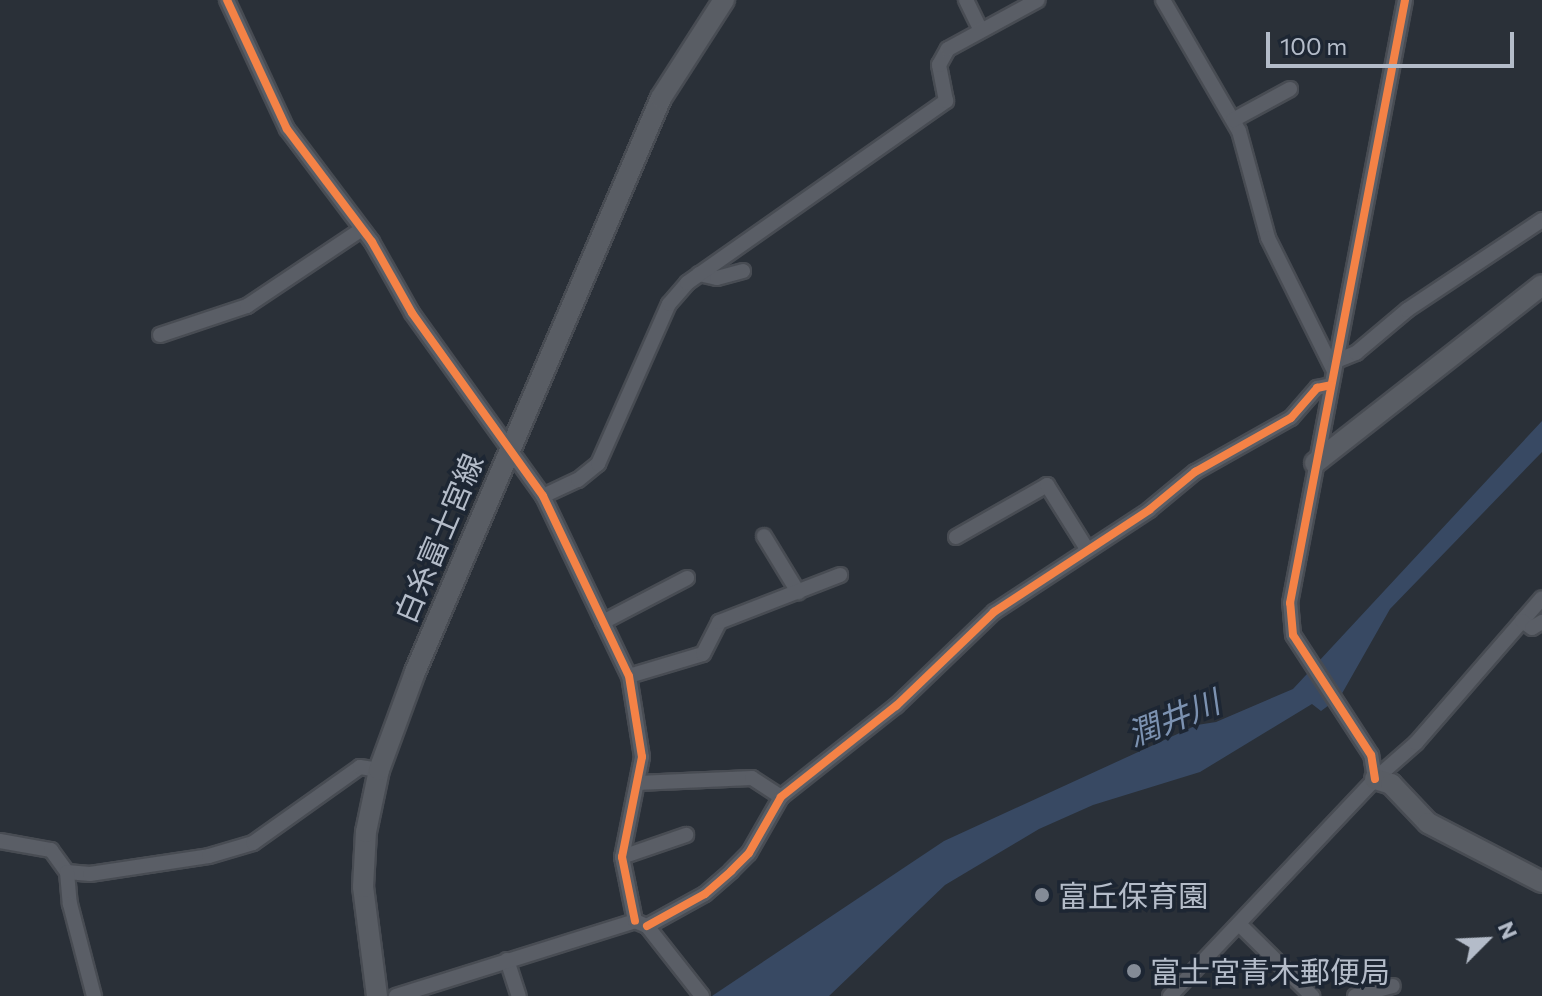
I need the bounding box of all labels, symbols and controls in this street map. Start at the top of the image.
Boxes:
scale bar [1270,16,1518,66]
text: 100 m [1280,31,1347,60]
street label: 白糸富士宮線 [386,448,490,628]
water label: 潤井川 [1121,681,1225,753]
place label: 富丘保育園 [1058,877,1208,913]
marker: 富丘保育園 [1033,886,1051,904]
north arrow [1446,900,1526,980]
text: N [1493,917,1524,943]
place label: 富士宮青木郵便局 [1150,953,1390,989]
marker: 富士宮青木郵便局 [1125,962,1143,980]

